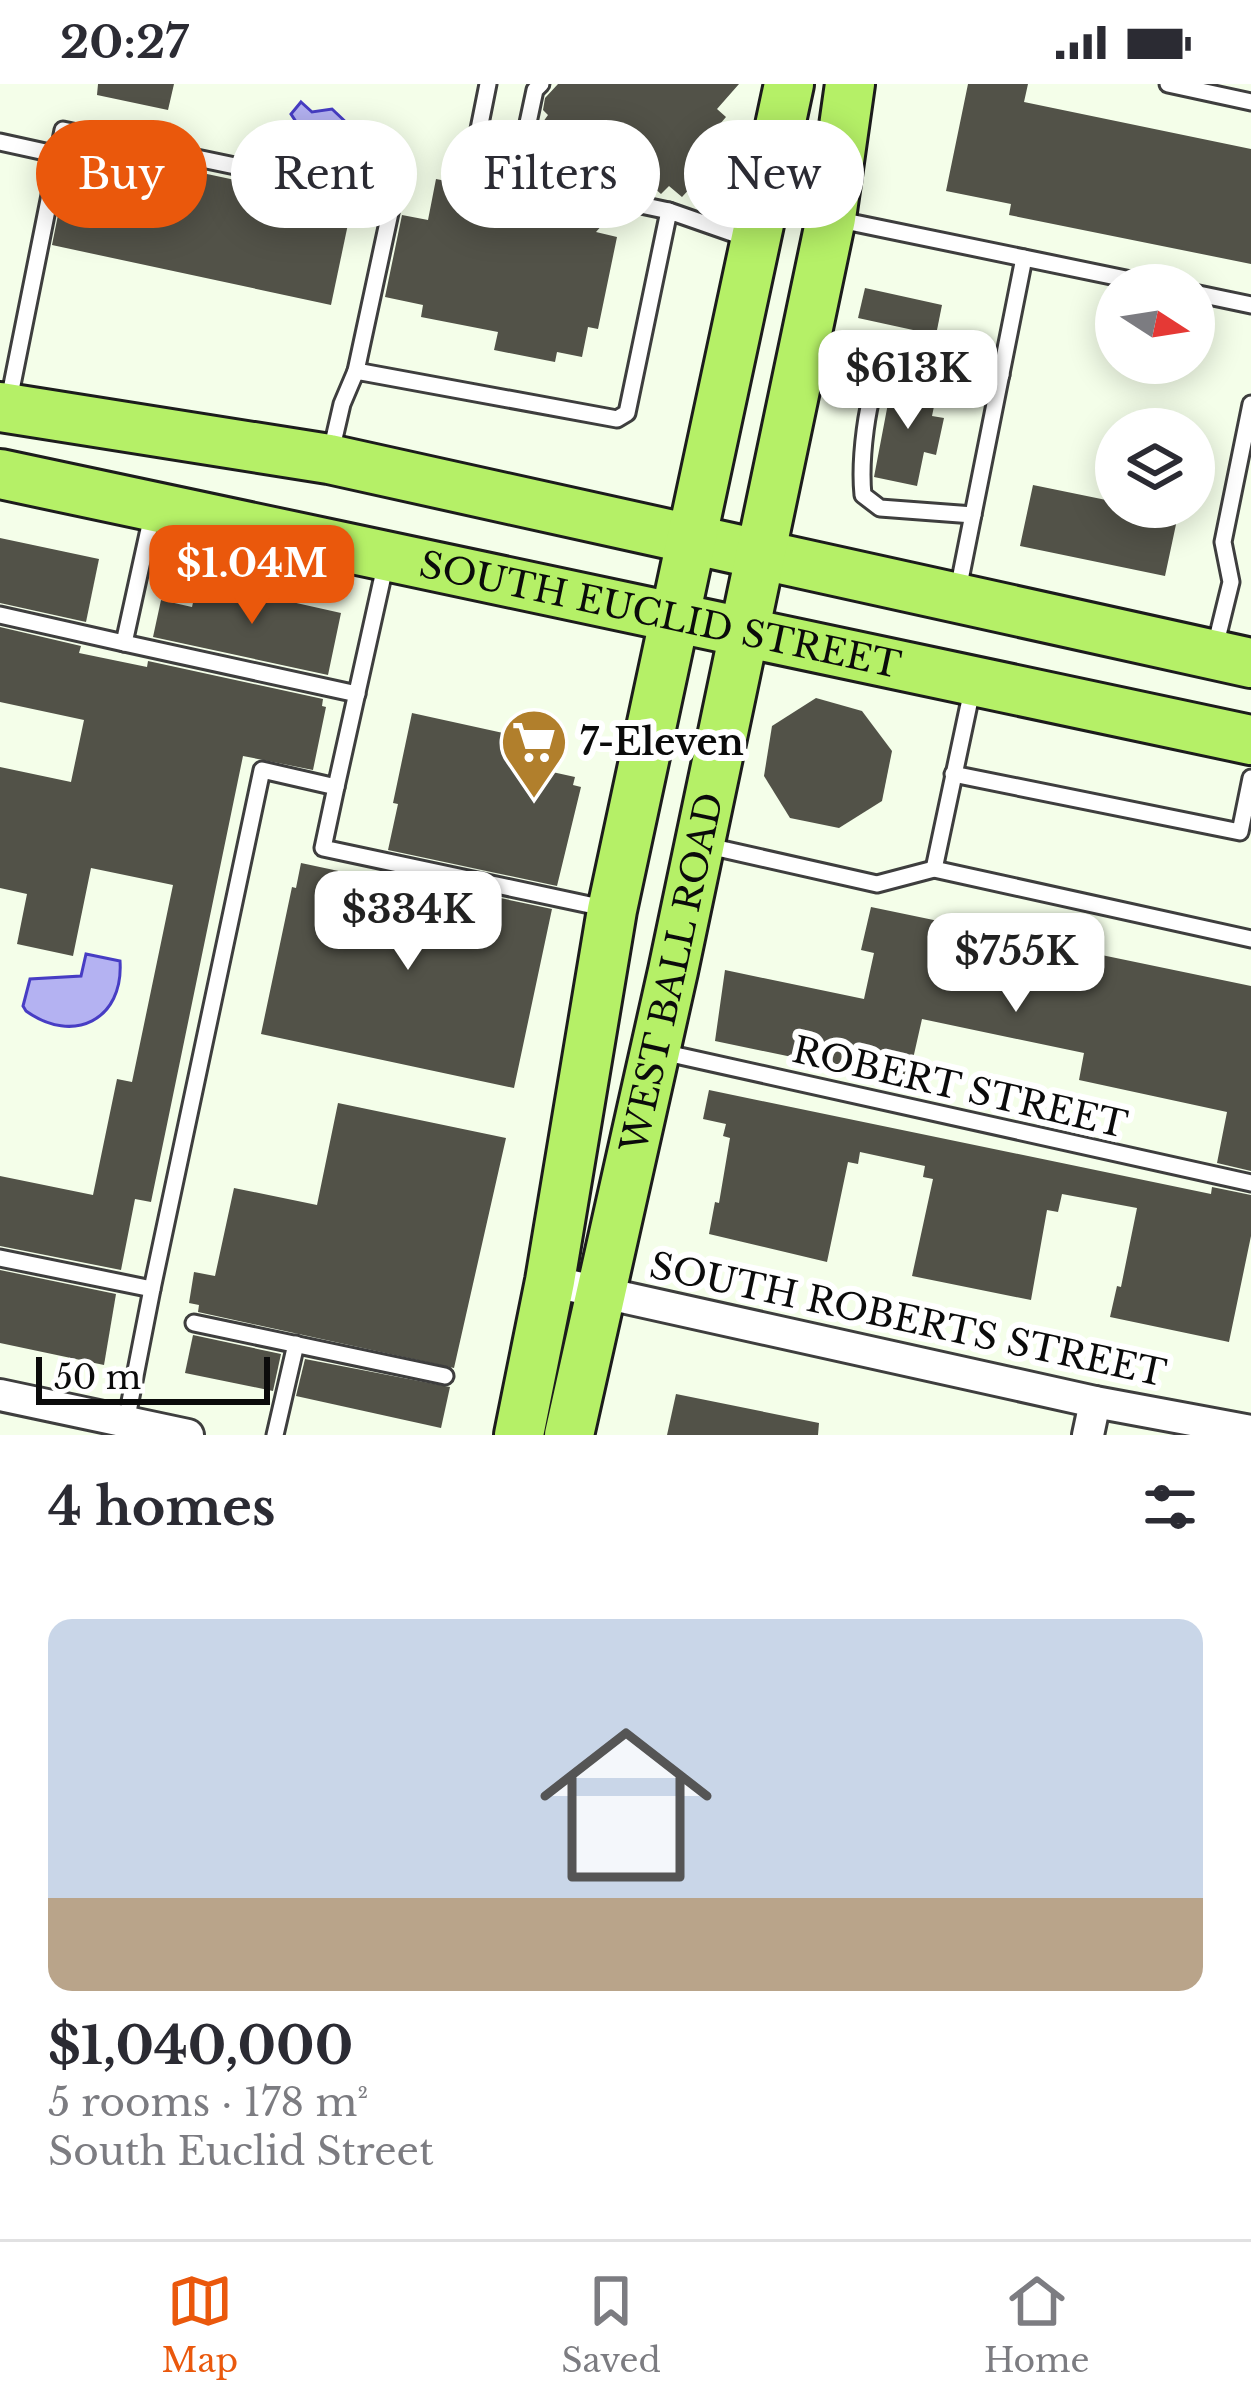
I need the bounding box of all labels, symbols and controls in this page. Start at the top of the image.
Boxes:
text: 20:27 [60,14,189,70]
chip: Buy [36,120,207,228]
chip: Rent [231,120,417,228]
chip: Filters [441,120,660,228]
chip: New [684,120,864,228]
north arrow [1095,264,1215,384]
map controls [1095,264,1215,528]
pin: $613K [824,330,992,432]
text: $613K [845,344,971,393]
button: layers [1095,408,1215,528]
pin: $1.04M [154,525,350,627]
text: $1.04M [176,539,328,588]
street label: SOUTH EUCLID STREET [415,542,905,688]
supermarket icon: 7-Eleven [499,707,569,801]
place label: 7-Eleven [580,720,744,765]
street label: WEST BALL ROAD [611,789,733,1157]
pin: $334K [324,871,492,973]
text: $334K [342,885,474,934]
pin: $755K [932,913,1100,1015]
text: $755K [954,927,1078,976]
street label: ROBERT STREET [788,1027,1132,1148]
street label: SOUTH ROBERTS STREET [646,1243,1170,1396]
scale bar [36,1351,270,1404]
text: 50 m [54,1357,141,1398]
icon: filters [1137,1474,1203,1540]
text: 4 homes [48,1476,276,1539]
icon: home [518,1697,734,1913]
text: $1,040,000 [48,2015,353,2078]
text: 5 rooms · 178 m² [48,2078,368,2127]
text: South Euclid Street [48,2127,434,2176]
tab: Map [162,2268,238,2381]
tab: Saved [561,2268,661,2381]
tab: Home [984,2268,1089,2381]

